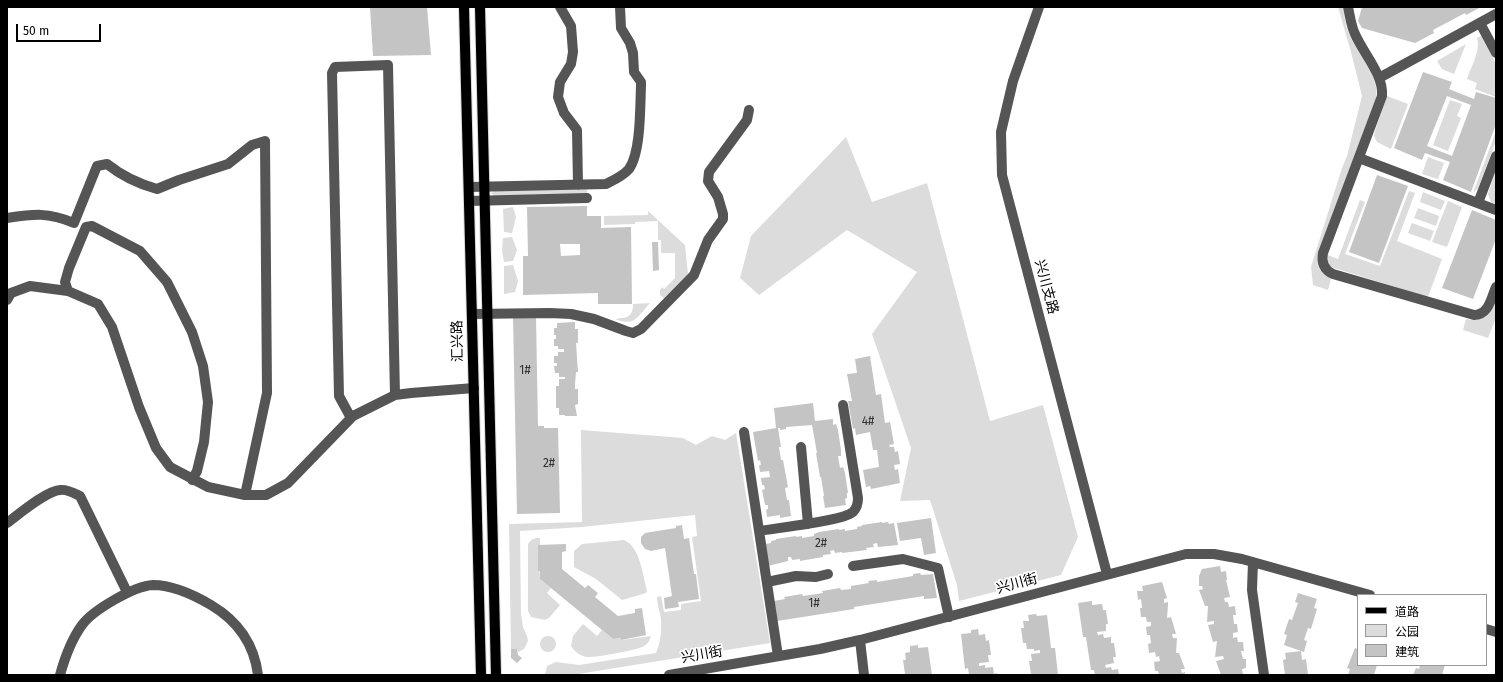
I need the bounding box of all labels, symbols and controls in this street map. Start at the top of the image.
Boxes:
scale bar [18,16,103,42]
text: 50 m [23,24,49,38]
street label: 兴川支路 [1031,258,1061,316]
street label: 汇兴路 [449,320,467,362]
house number: 1# [519,364,531,378]
house number: 4# [862,415,874,429]
house number: 2# [543,457,555,471]
house number: 2# [815,537,827,551]
street label: 兴川街 [995,570,1039,598]
legend [1357,594,1487,666]
house number: 1# [808,597,820,611]
text: 道路 [1395,605,1419,619]
text: 公园 [1395,625,1419,639]
street label: 兴川街 [680,643,724,667]
text: 建筑 [1395,645,1419,659]

